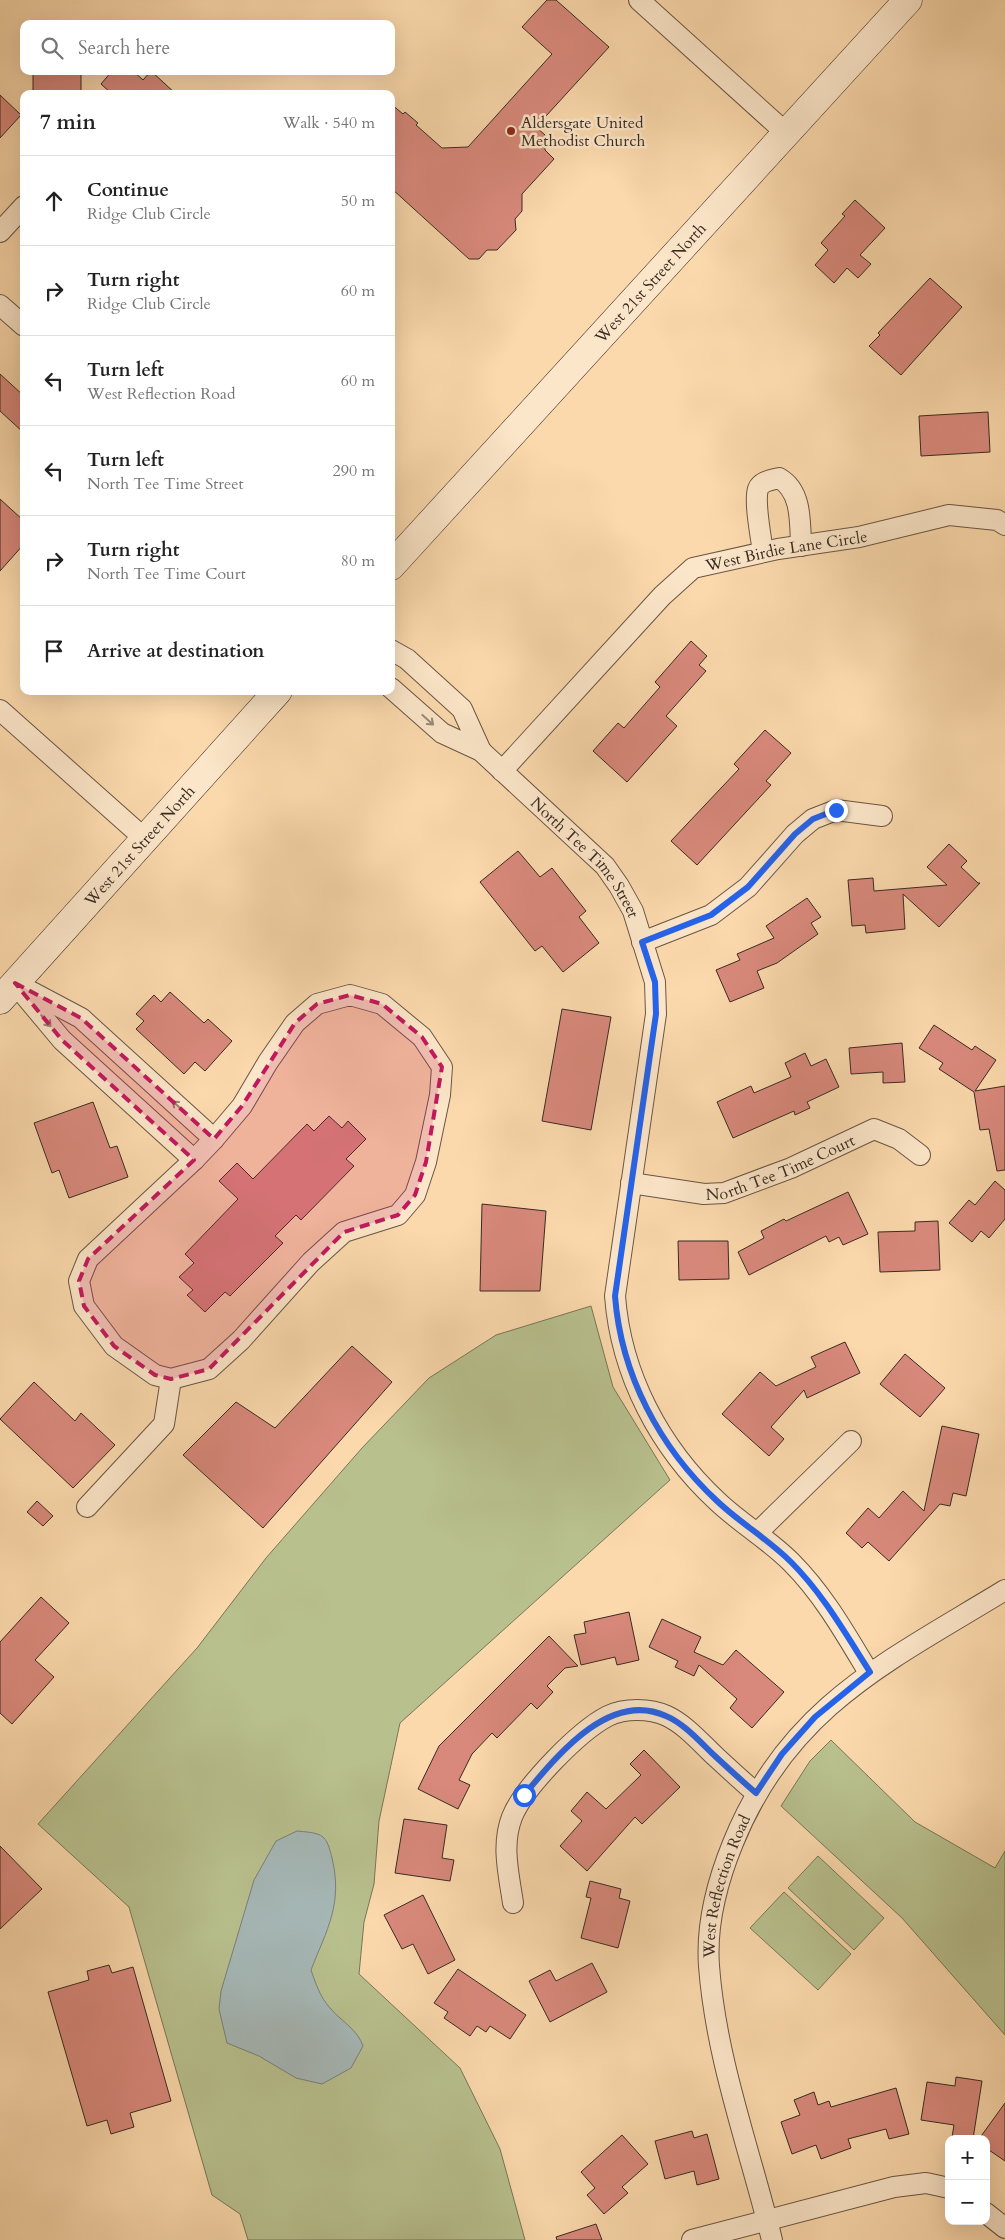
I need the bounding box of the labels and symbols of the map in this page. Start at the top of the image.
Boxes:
place label: Aldersgate United Methodist Church [521,112,645,152]
marker: Aldersgate United Methodist Church [505,125,517,137]
street label: West 21st Street North [589,218,711,349]
street label: West Birdie Lane Circle [703,525,870,577]
one-way arrow [421,714,434,726]
street label: West 21st Street North [79,781,200,912]
street label: North Tee Time Street [525,792,644,920]
route end [825,799,848,822]
one-way arrow [40,1014,52,1027]
one-way arrow [172,1100,185,1112]
street label: North Tee Time Court [705,1130,859,1206]
route start [513,1784,536,1807]
street label: West Reflection Road [698,1811,756,1959]

